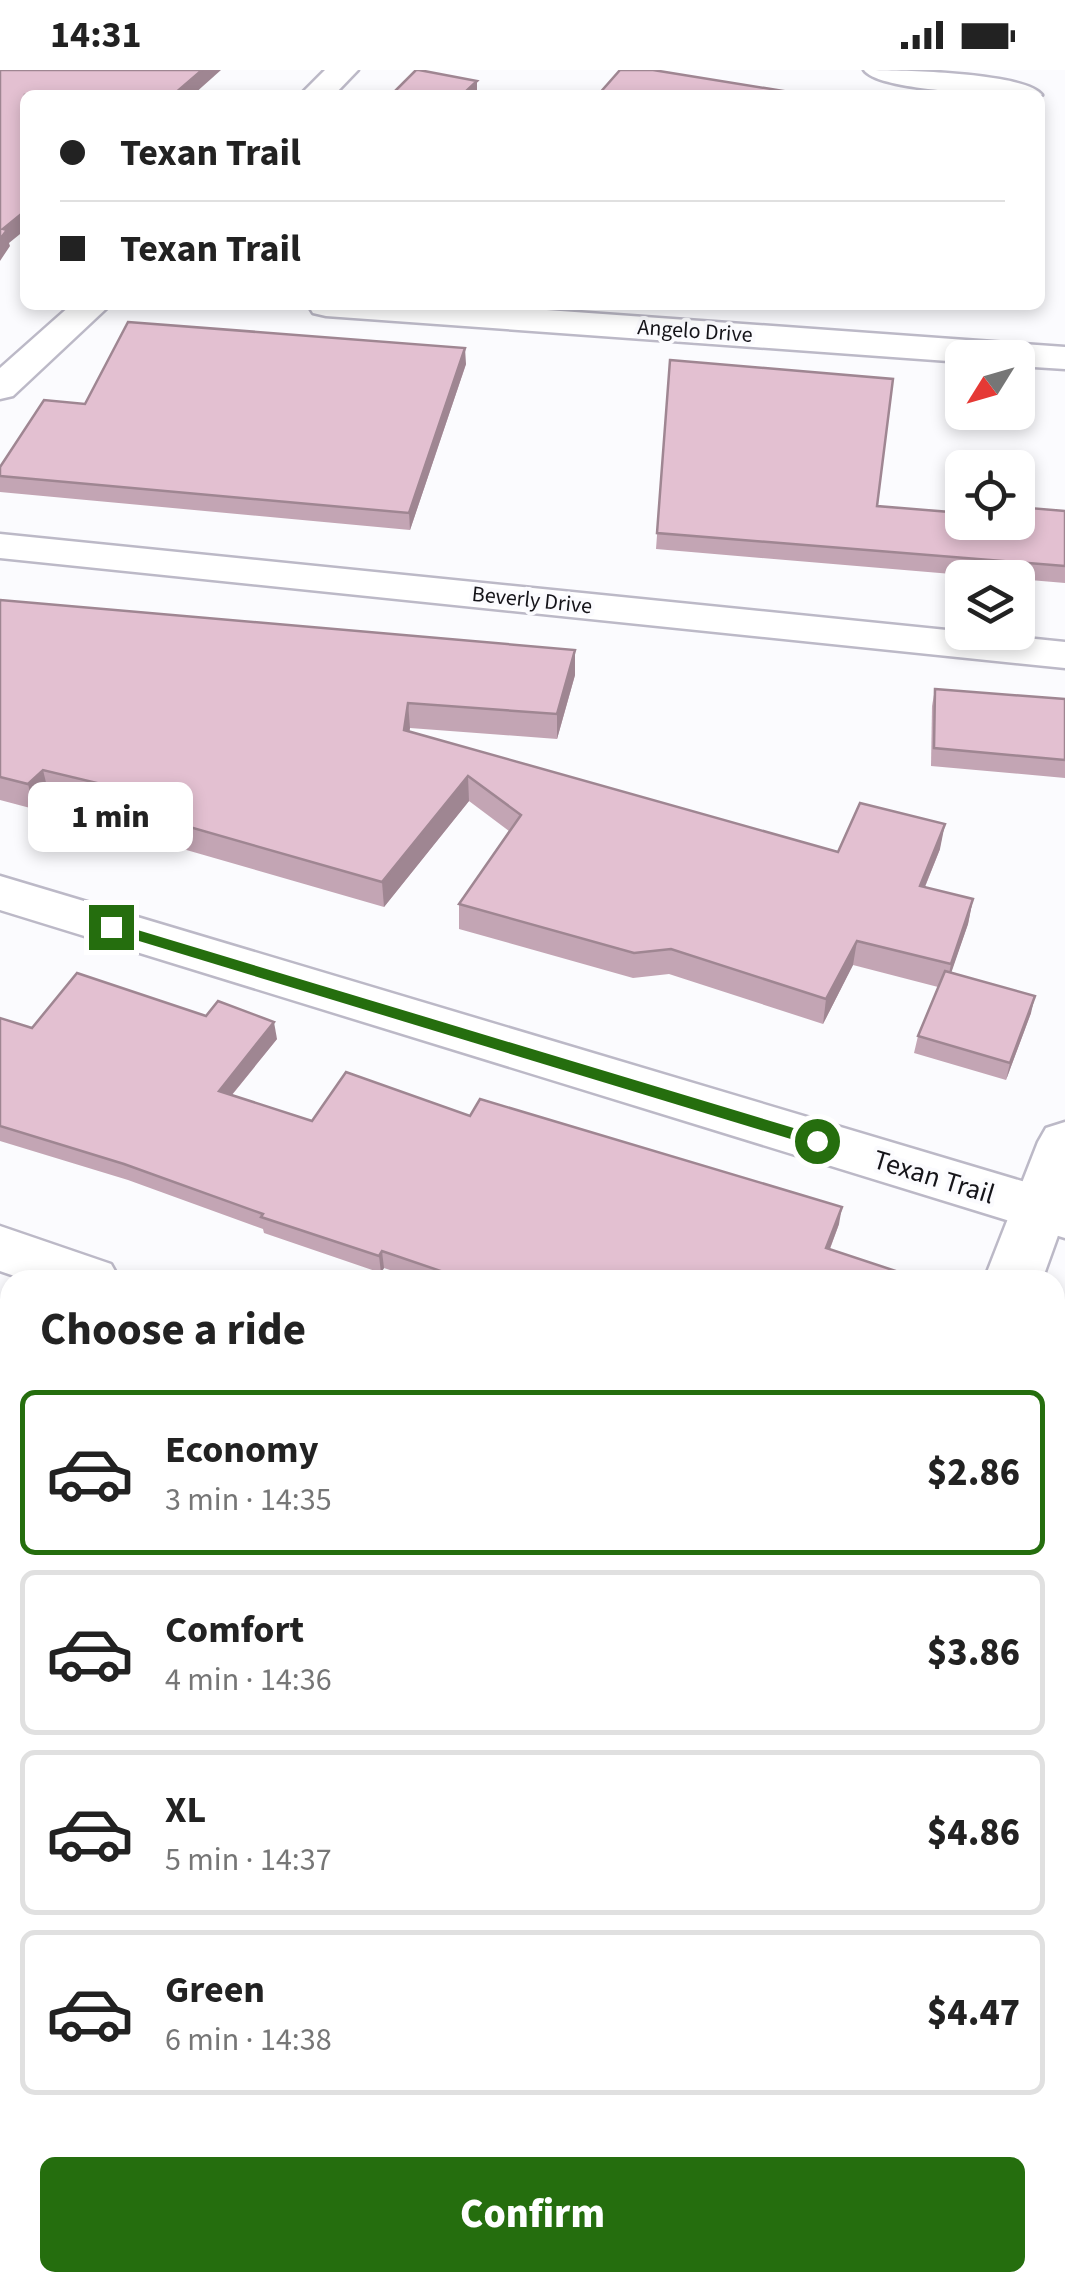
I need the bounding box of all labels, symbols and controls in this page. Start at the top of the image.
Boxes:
text: 14:31 [50,8,142,62]
text: Texan Trail [120,126,301,180]
text: Texan Trail [120,222,301,276]
street label: Angelo Drive [636,311,754,351]
north arrow [945,340,1035,430]
map controls [945,340,1035,650]
button: locate [945,450,1035,540]
button: layers [945,560,1035,650]
street label: Beverly Drive [470,578,594,622]
callout: 1 min [28,782,194,852]
text: 1 min [71,794,150,840]
route end [89,905,134,950]
route start [795,1119,840,1164]
street label: Texan Trail [868,1140,1000,1214]
text: Choose a ride [40,1298,306,1362]
text: Economy [165,1423,318,1477]
icon: car [45,1428,135,1518]
text: $2.86 [927,1446,1020,1500]
text: 3 min · 14:35 [165,1477,332,1523]
text: Comfort [165,1603,304,1657]
icon: car [45,1608,135,1698]
text: $3.86 [927,1626,1020,1680]
text: 4 min · 14:36 [165,1657,332,1703]
text: XL [165,1783,206,1837]
icon: car [45,1788,135,1878]
text: $4.86 [927,1806,1020,1860]
text: 5 min · 14:37 [165,1837,332,1883]
text: Green [165,1963,265,2017]
icon: car [45,1968,135,2058]
text: $4.47 [927,1986,1020,2040]
text: 6 min · 14:38 [165,2017,332,2063]
button: Confirm [40,2157,1025,2272]

